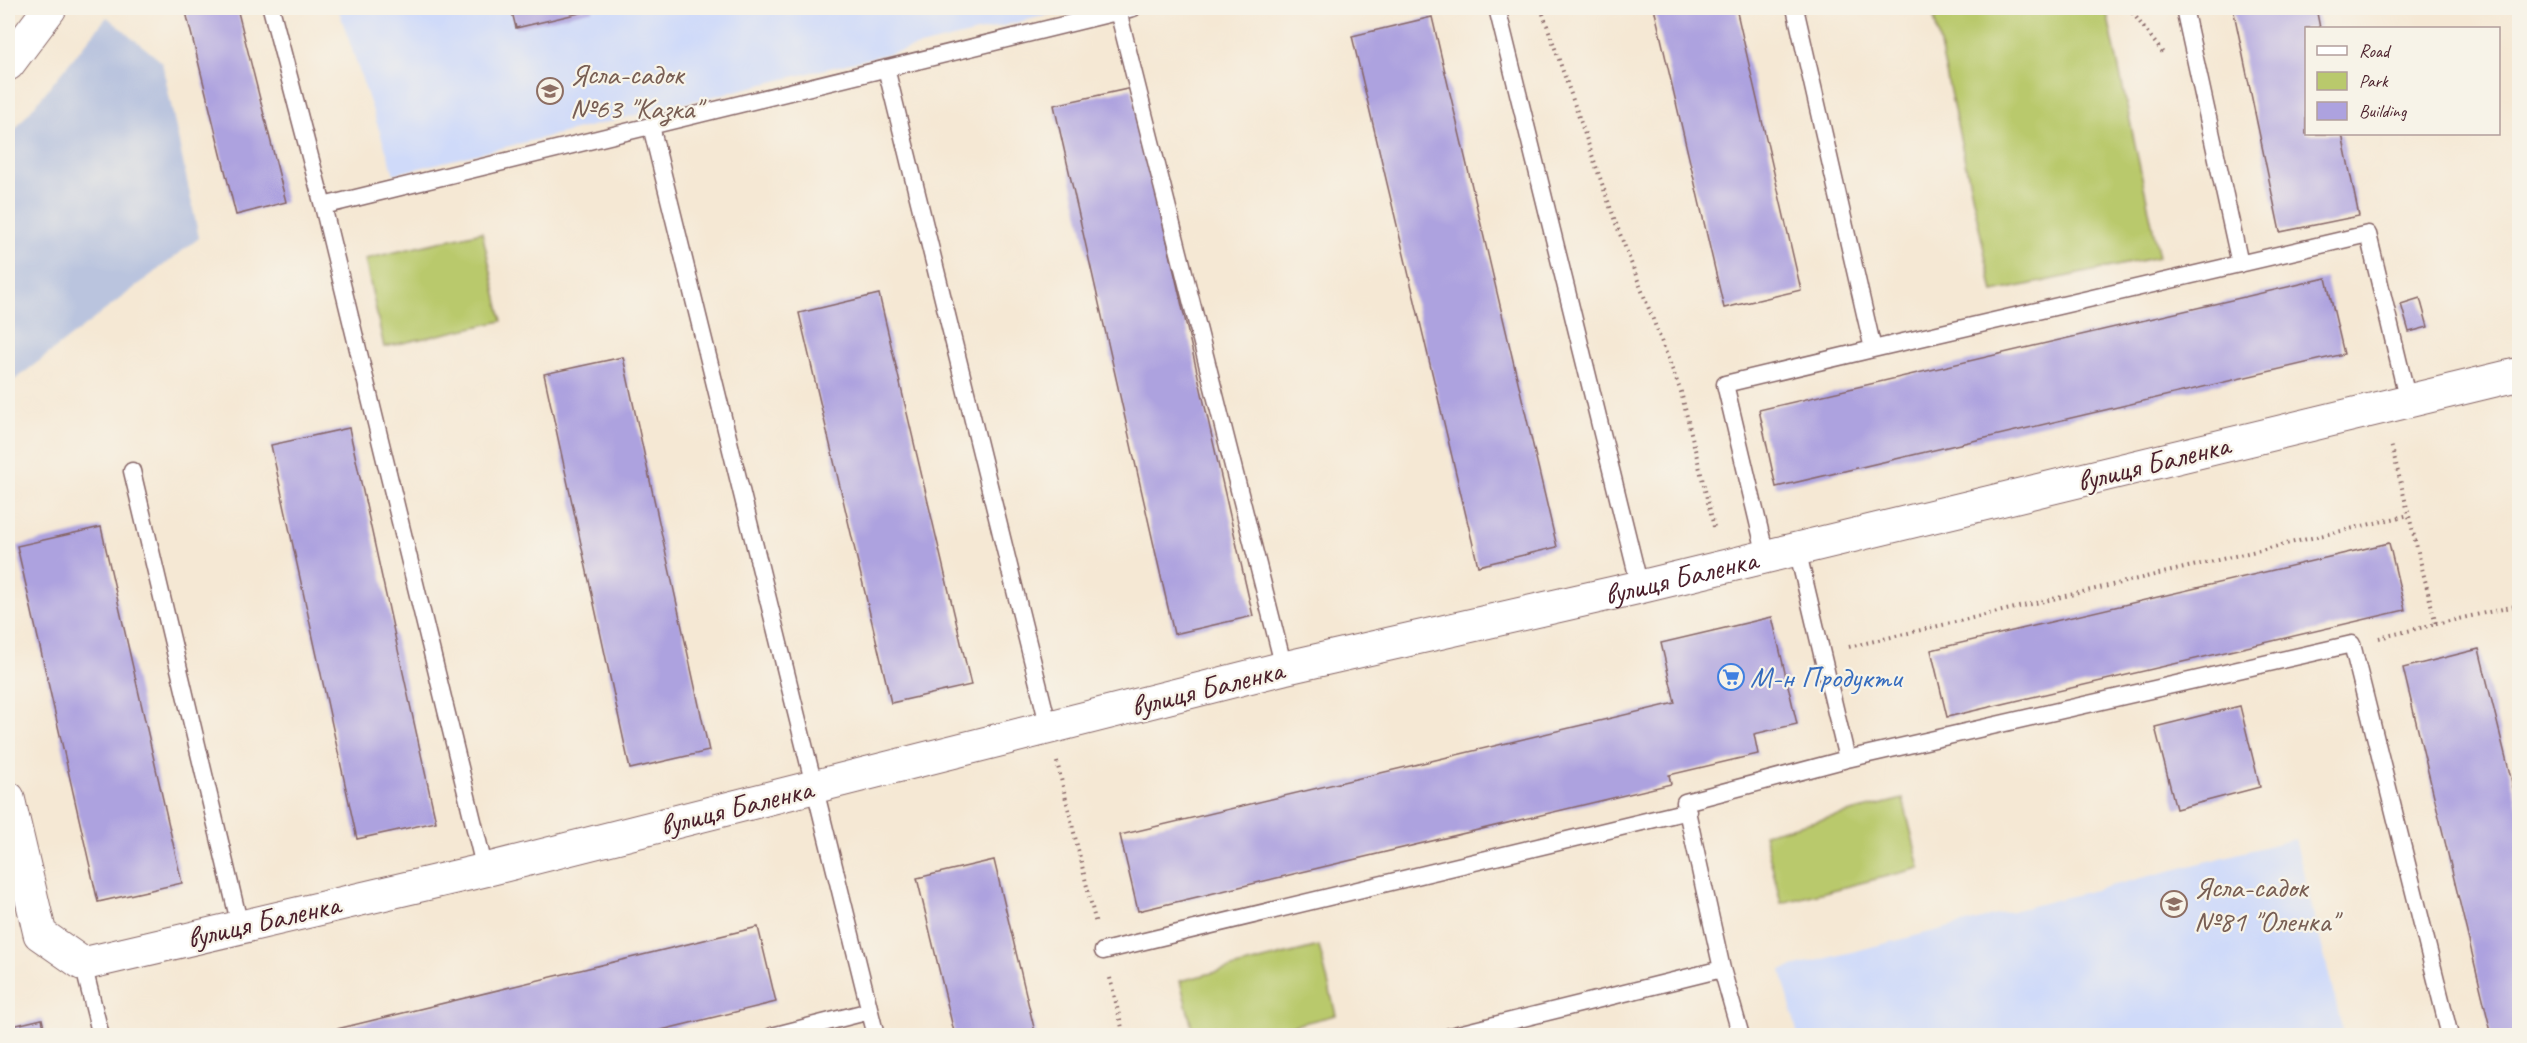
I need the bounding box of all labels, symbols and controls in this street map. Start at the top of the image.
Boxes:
legend [2305,27,2500,135]
text: Road [2359,40,2392,62]
place label: Ясла-садок №63 "Казка" [570,55,707,127]
text: Park [2359,70,2389,92]
school or university icon: Ясла-садок №63 "Казка" [535,76,565,106]
text: Building [2359,100,2408,122]
street label: вулиця Баленка [2073,425,2236,500]
street label: вулиця Баленка [1601,540,1763,614]
street label: вулиця Баленка [1127,650,1290,725]
place label: М-н Продукти [1750,658,1904,696]
supermarket icon: М-н Продукти [1716,662,1746,692]
street label: вулиця Баленка [656,769,819,844]
place label: Ясла-садок №81 "Оленка" [2194,868,2343,940]
street label: вулиця Баленка [183,884,346,957]
school or university icon: Ясла-садок №81 "Оленка" [2159,889,2189,919]

